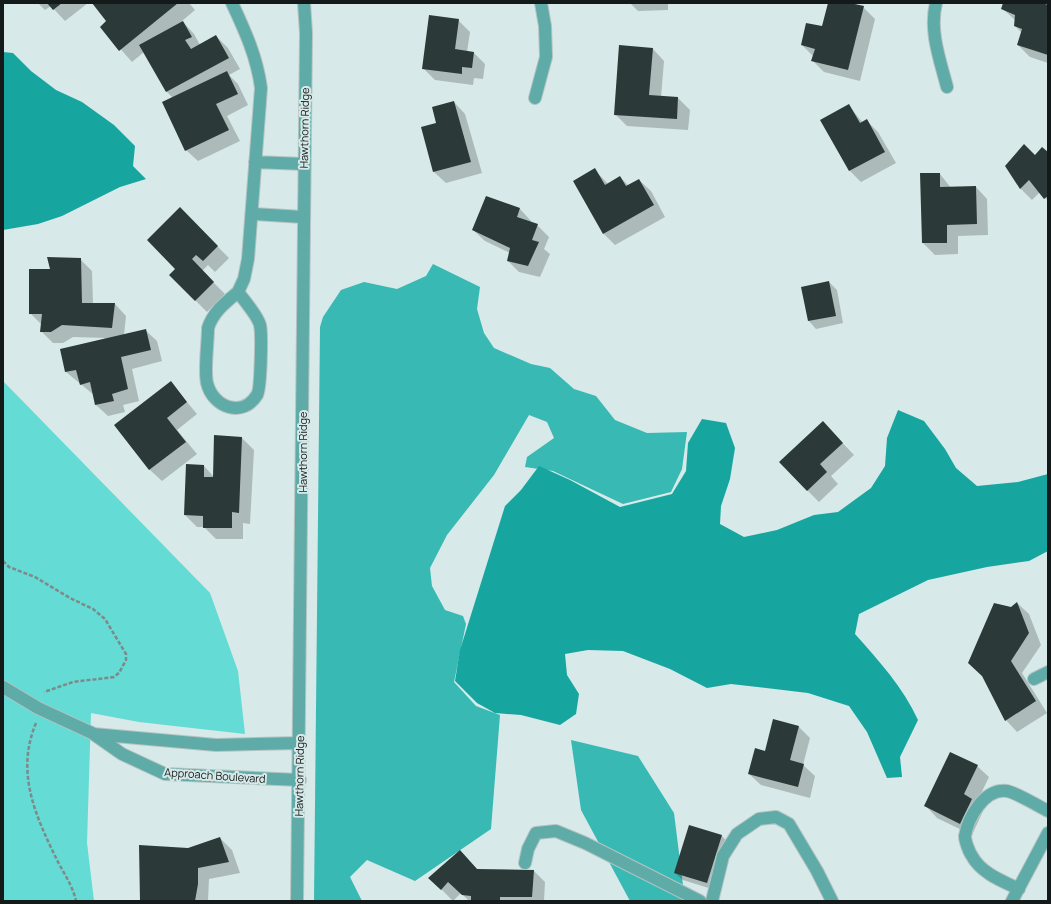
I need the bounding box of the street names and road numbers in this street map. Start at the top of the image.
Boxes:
street label: Hawthorn Ridge [296,87,312,169]
street label: Hawthorn Ridge [295,411,310,492]
street label: Hawthorn Ridge [291,735,307,817]
street label: Approach Boulevard [164,764,266,786]

